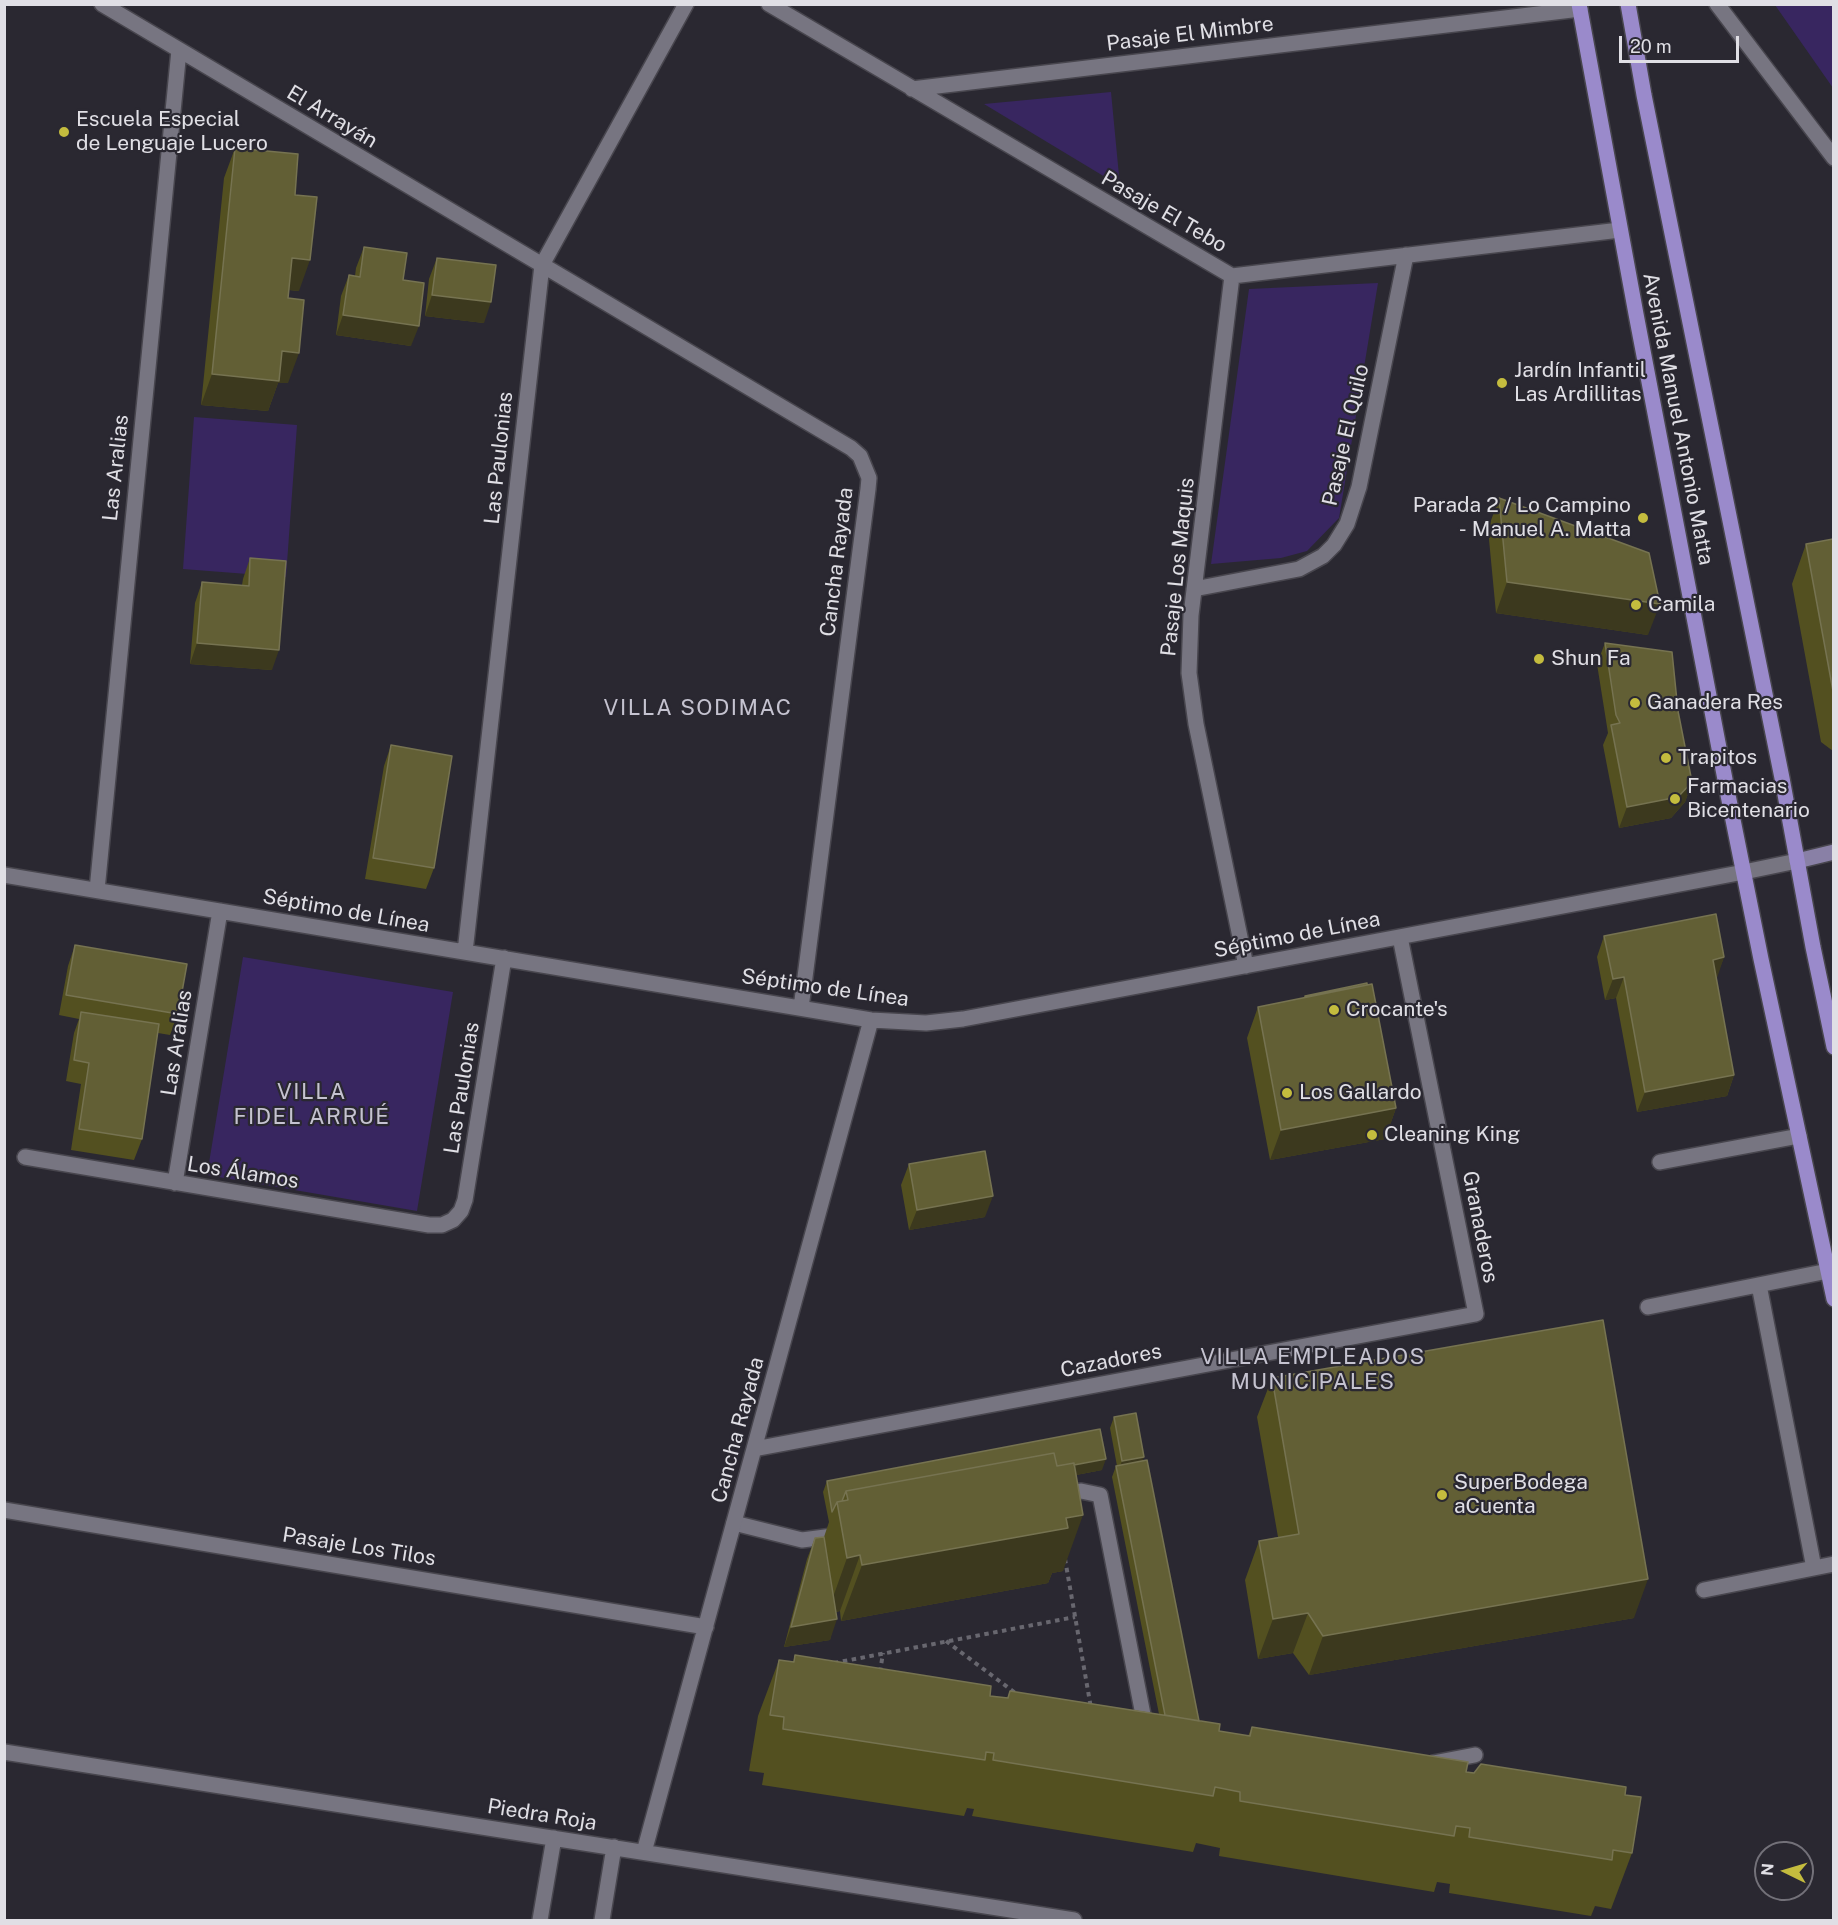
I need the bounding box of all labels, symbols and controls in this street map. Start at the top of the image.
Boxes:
street label: Pasaje El Mimbre [1105,11,1275,57]
scale bar [1622,24,1742,62]
text: 20 m [1630,36,1672,57]
street label: El Arrayán [282,80,382,154]
place label: Escuela Especial de Lenguaje Lucero [76,107,268,157]
marker: Escuela Especial de Lenguaje Lucero [57,125,71,139]
street label: Pasaje El Tebo [1097,166,1231,258]
street label: Avenida Manuel Antonio Matta [1637,271,1719,567]
place label: Jardín Infantil Las Ardillitas [1514,358,1646,408]
street label: Pasaje El Quilo [1317,362,1375,508]
marker: Jardín Infantil Las Ardillitas [1495,376,1509,390]
street label: Las Paulonias [480,390,518,526]
street label: Las Aralias [98,413,134,523]
street label: Pasaje Los Maquis [1156,476,1200,658]
street label: Cancha Rayada [815,486,859,638]
place label: Parada 2 / Lo Campino - Manuel A. Matta [1413,493,1631,543]
marker: Parada 2 / Lo Campino - Manuel A. Matta [1636,511,1650,525]
place label: Camila [1648,592,1715,618]
marker: Camila [1629,598,1643,612]
place label: Shun Fa [1551,646,1631,672]
marker: Shun Fa [1532,652,1546,666]
place label: Ganadera Res [1647,690,1783,716]
district label: VILLA SODIMAC [604,695,792,721]
marker: Ganadera Res [1628,696,1642,710]
place label: Trapitos [1678,745,1757,771]
marker: Trapitos [1659,751,1673,765]
place label: Farmacias Bicentenario [1687,774,1810,824]
marker: Farmacias Bicentenario [1668,792,1682,806]
street label: Séptimo de Línea [261,884,431,938]
street label: Séptimo de Línea [1212,907,1382,963]
street label: Séptimo de Línea [740,964,910,1012]
street label: Las Aralias [156,988,198,1098]
place label: Crocante's [1346,997,1448,1023]
marker: Crocante's [1327,1003,1341,1017]
street label: Las Paulonias [439,1020,485,1156]
district label: VILLA FIDEL ARRUÉ [234,1079,390,1130]
place label: Los Gallardo [1299,1080,1422,1106]
marker: Los Gallardo [1280,1086,1294,1100]
place label: Cleaning King [1384,1122,1520,1148]
marker: Cleaning King [1365,1128,1379,1142]
street label: Los Álamos [185,1152,301,1194]
street label: Granaderos [1457,1169,1503,1285]
street label: Cazadores [1058,1339,1164,1383]
district label: VILLA EMPLEADOS MUNICIPALES [1200,1344,1426,1396]
street label: Cancha Rayada [706,1354,770,1506]
place label: SuperBodega aCuenta [1454,1470,1588,1520]
marker: SuperBodega aCuenta [1435,1488,1449,1502]
street label: Pasaje Los Tilos [281,1522,437,1572]
street label: Piedra Roja [485,1794,599,1836]
north arrow [1754,1841,1814,1901]
text: N [1758,1863,1778,1877]

